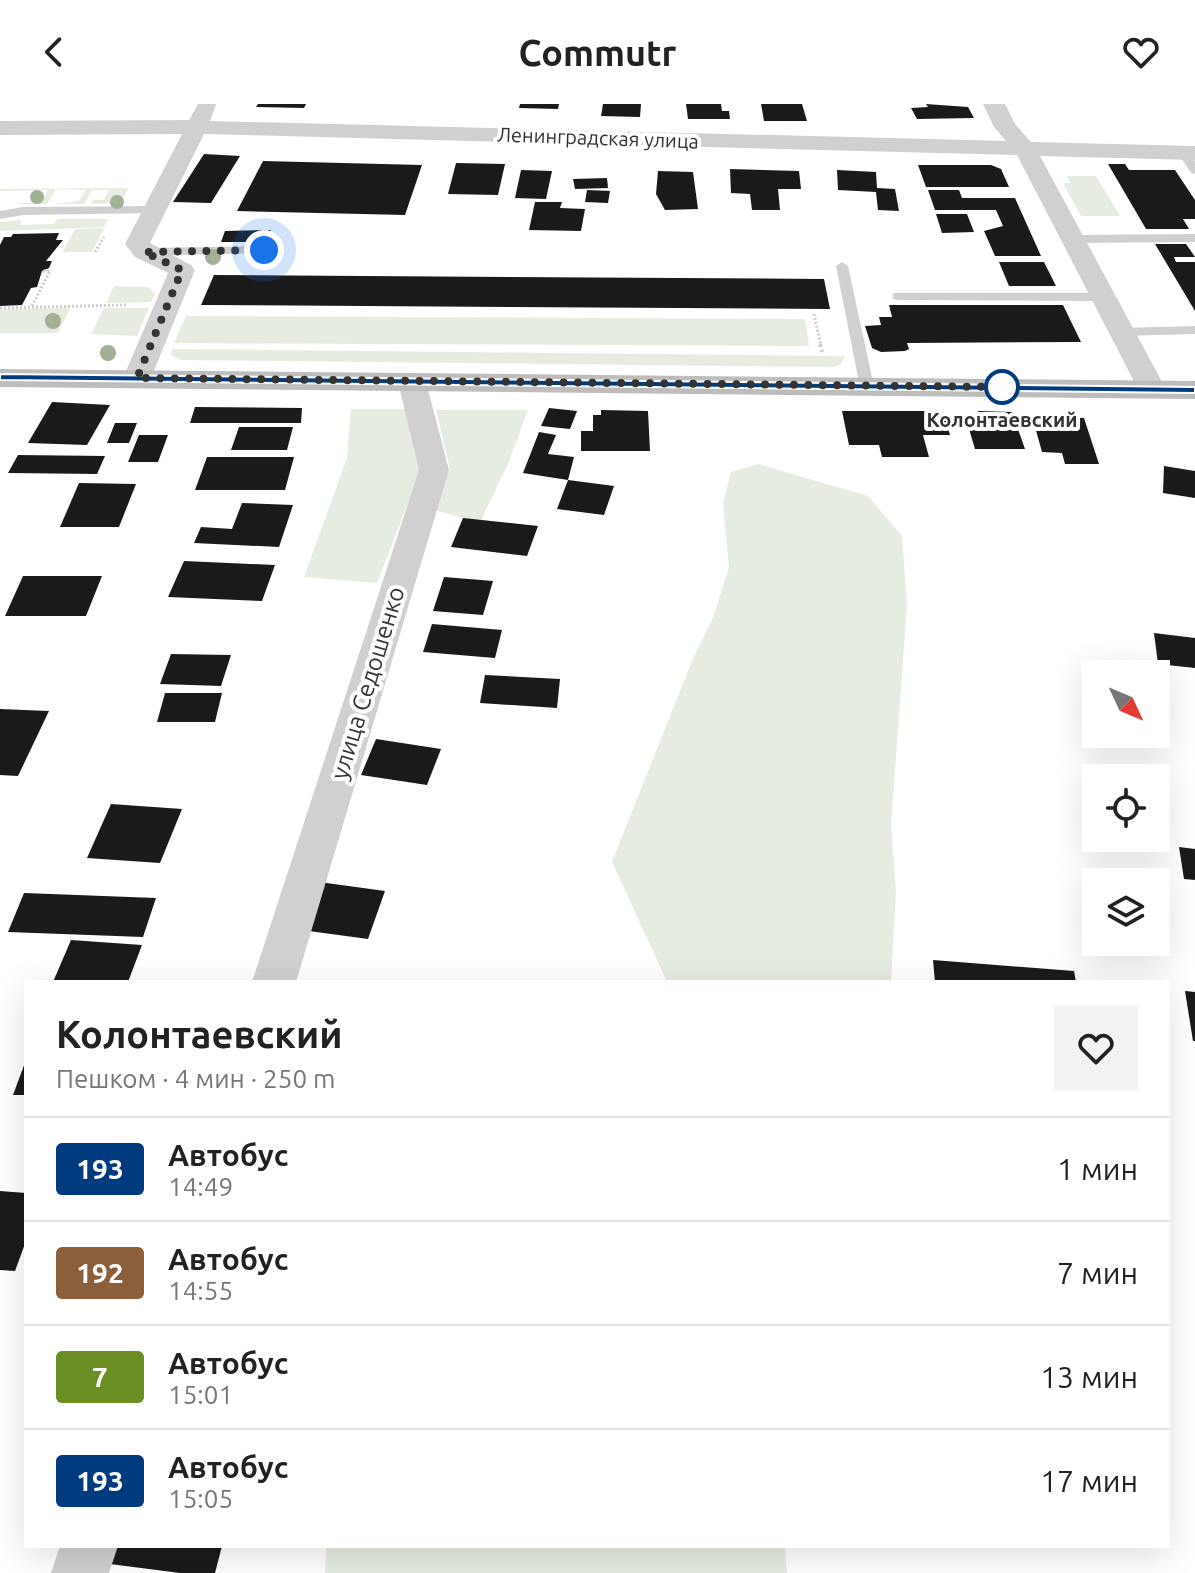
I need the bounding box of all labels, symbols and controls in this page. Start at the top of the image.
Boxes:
icon: back [32,30,76,74]
icon: heart [1119,30,1163,74]
text: Commutr [519,32,676,73]
street label: Ленинградская улица [497,122,699,153]
your location [244,230,284,270]
marker: Колонтаевский [985,370,1019,404]
place label: Колонтаевский [927,408,1077,431]
street label: улица Седошенко [325,583,410,782]
north arrow [1082,660,1170,748]
map controls [1082,660,1170,956]
button: locate [1082,764,1170,852]
button: layers [1082,868,1170,956]
button: heart [1054,1006,1138,1090]
text: Колонтаевский [56,1013,342,1055]
text: Пешком · 4 мин · 250 m [56,1064,335,1093]
text: Автобус [168,1138,288,1172]
text: 1 мин [1057,1152,1138,1186]
text: 193 [76,1153,124,1184]
text: 14:49 [168,1172,233,1201]
text: Автобус [168,1242,288,1276]
text: 7 мин [1057,1256,1138,1290]
text: 192 [76,1257,124,1288]
text: 14:55 [168,1276,233,1305]
text: Автобус [168,1346,288,1380]
text: 13 мин [1040,1360,1138,1394]
text: 7 [92,1361,108,1392]
text: 15:01 [168,1380,233,1409]
text: Автобус [168,1450,288,1484]
text: 17 мин [1040,1464,1138,1498]
text: 193 [76,1465,124,1496]
text: 15:05 [168,1484,233,1513]

